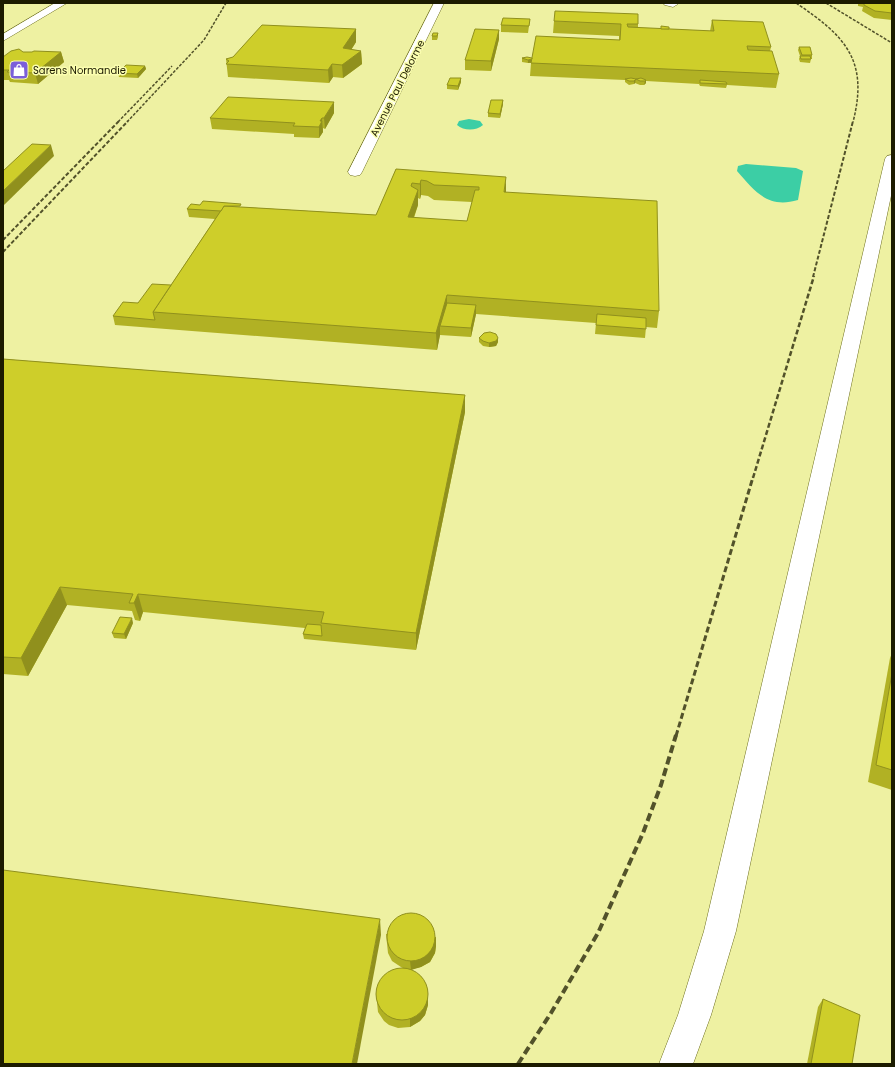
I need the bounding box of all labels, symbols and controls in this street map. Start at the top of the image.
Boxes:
street label: Avenue Paul Delorme [367,37,428,139]
shop icon: Sarens Normandie [8,59,30,81]
place label: Sarens Normandie [33,63,126,78]

